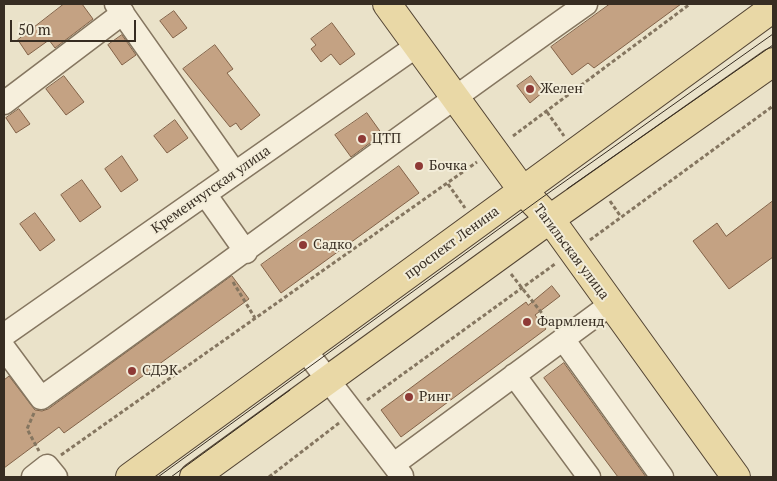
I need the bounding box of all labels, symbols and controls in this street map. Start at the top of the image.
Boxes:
scale bar [12,10,139,42]
text: 50 m [18,19,51,39]
place label: Желен [540,81,583,97]
marker: Желен [524,83,536,95]
place label: ЦТП [372,131,401,147]
marker: ЦТП [356,133,368,145]
street label: Кременчугская улица [148,143,274,237]
place label: Бочка [429,158,467,174]
marker: Бочка [413,160,425,172]
street label: Тагильская улица [530,201,612,303]
street label: проспект Ленина [401,203,503,283]
place label: Садко [313,237,352,253]
marker: Садко [297,239,309,251]
place label: Фармленд [537,314,605,330]
marker: Фармленд [521,316,533,328]
place label: СДЭК [142,363,178,379]
marker: СДЭК [126,365,138,377]
place label: Ринг [419,389,450,405]
marker: Ринг [403,391,415,403]

